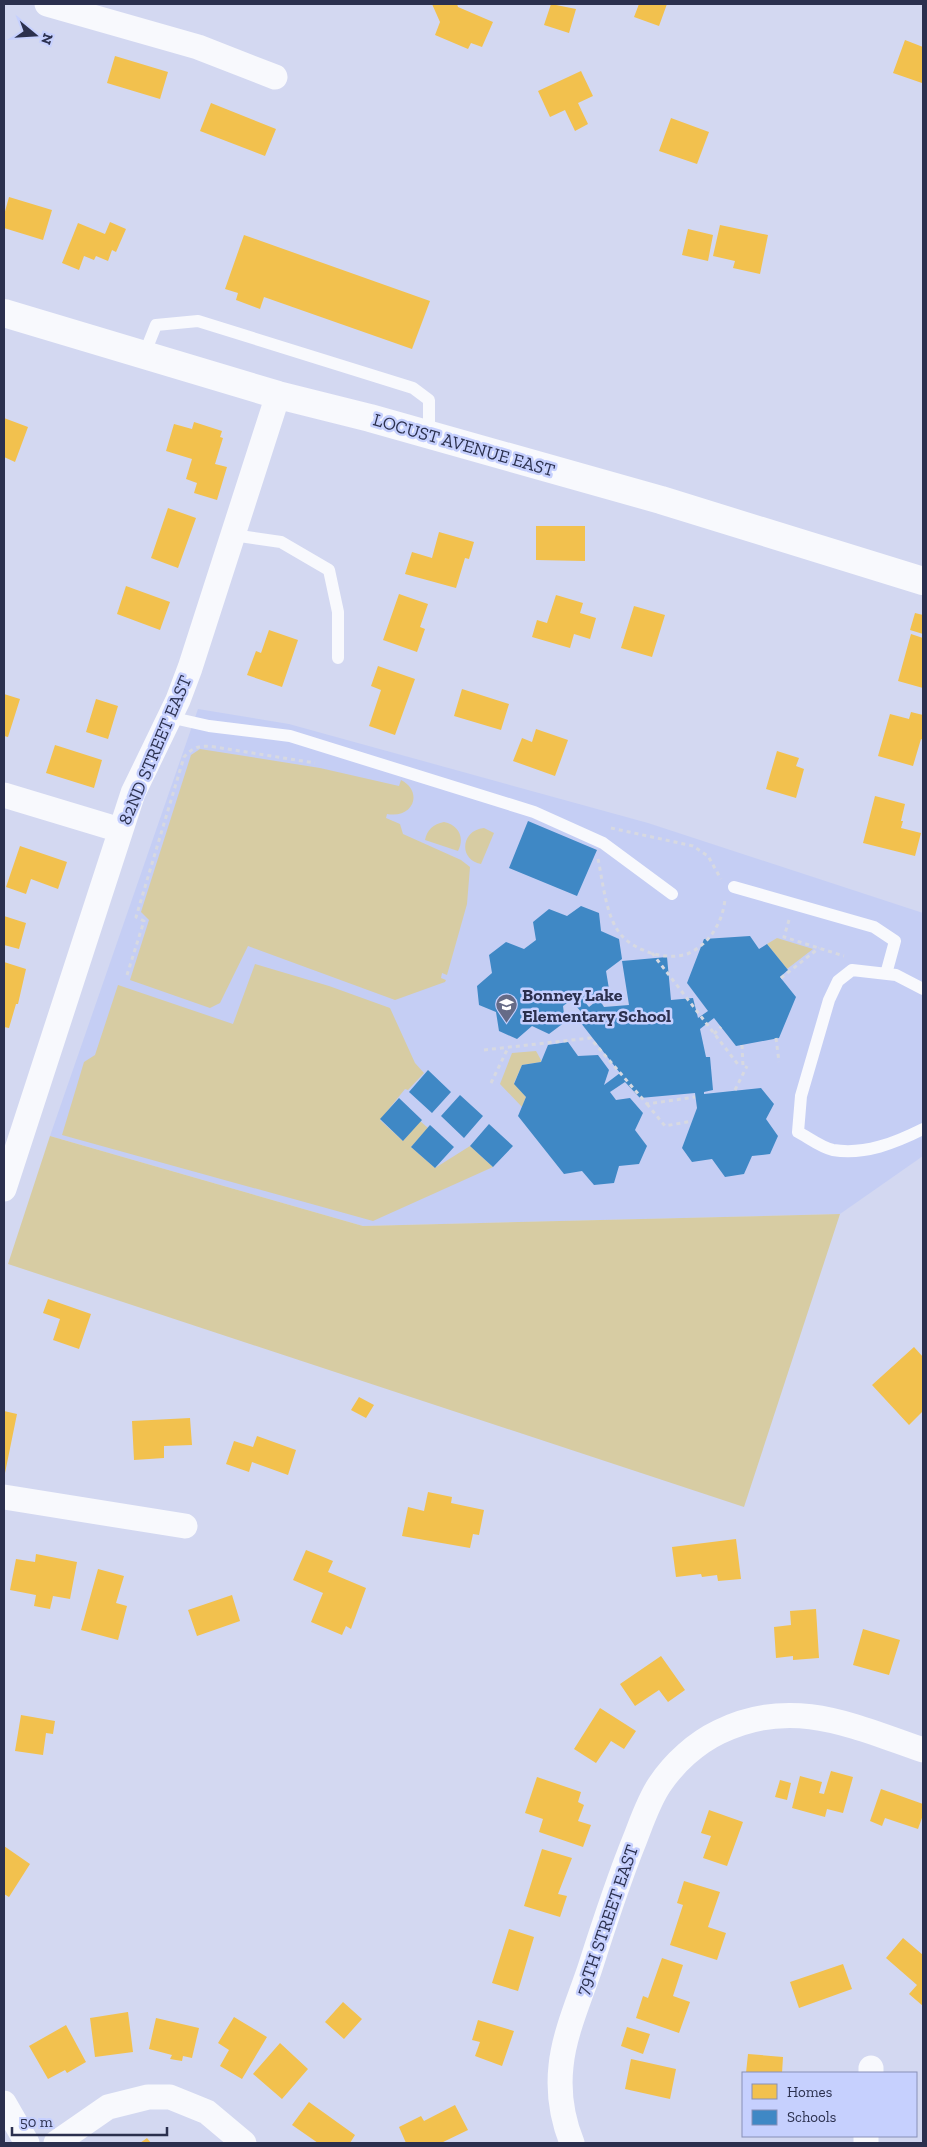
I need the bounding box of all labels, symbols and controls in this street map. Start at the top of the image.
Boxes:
north arrow [10,10,60,60]
text: N [37,31,57,47]
street label: LOCUST AVENUE EAST [371,409,557,481]
street label: 82ND STREET EAST [114,672,196,828]
place label: Bonney Lake Elementary School [522,984,671,1027]
school or university icon: Bonney Lake Elementary School [494,993,518,1024]
street label: 79TH STREET EAST [571,1842,643,1998]
legend [742,2072,917,2137]
text: Homes [787,2083,832,2101]
scale bar [12,2104,168,2136]
text: Schools [787,2108,836,2126]
text: 50 m [20,2113,53,2131]

